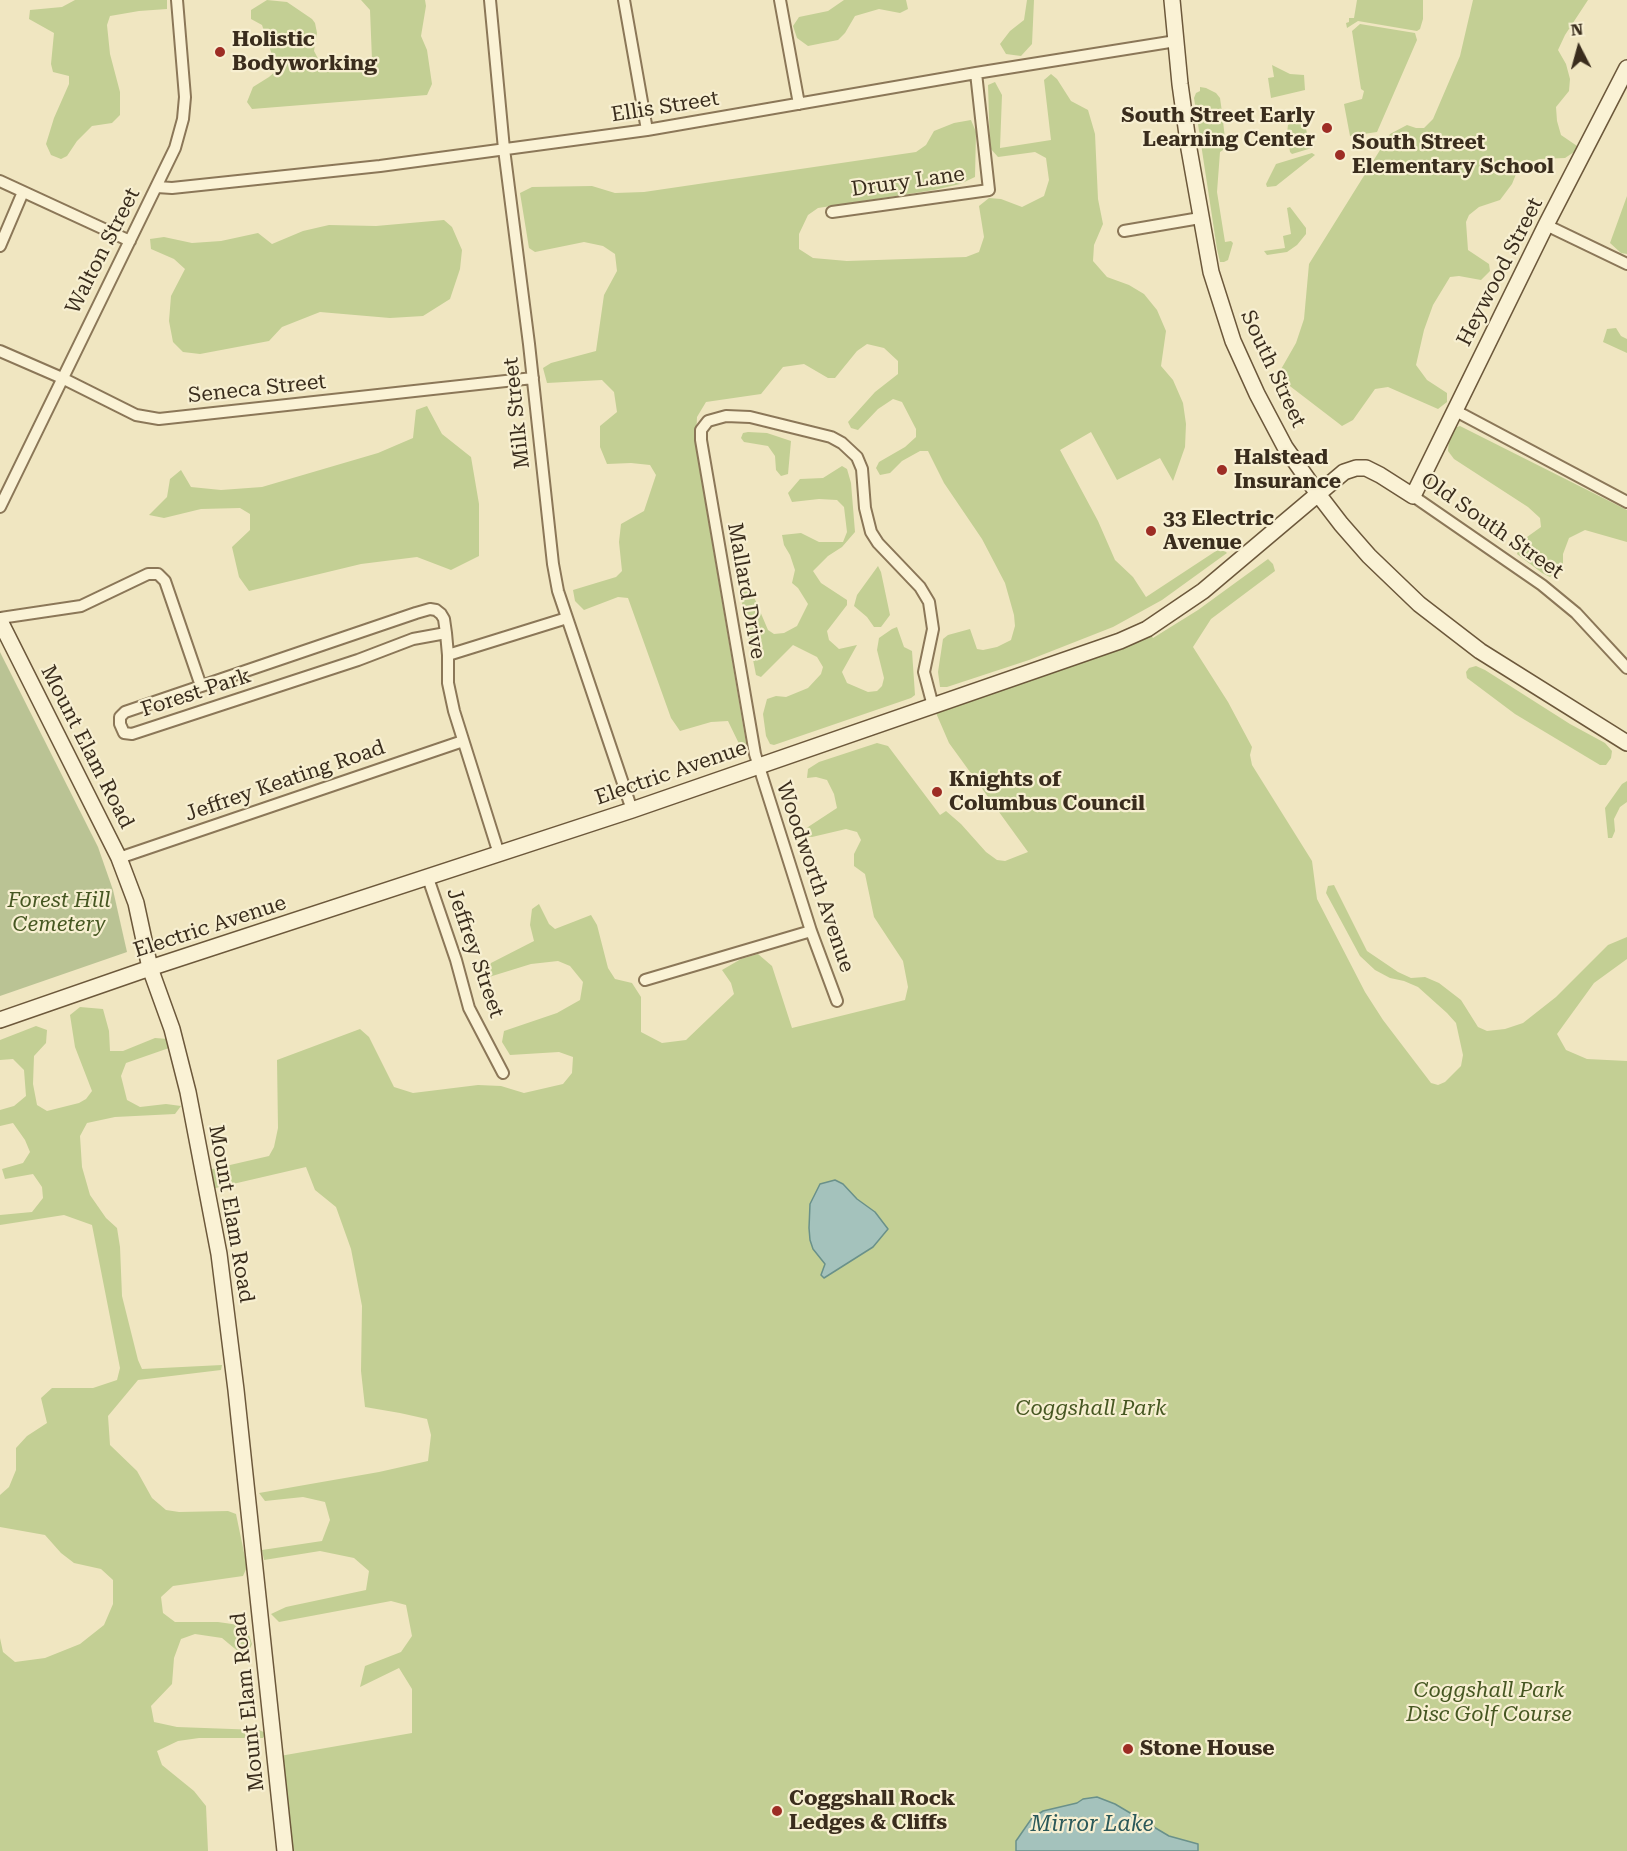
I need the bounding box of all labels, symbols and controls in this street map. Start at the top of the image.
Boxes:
north arrow [1549,18,1609,78]
text: N [1570,20,1584,40]
place label: Holistic Bodyworking [232,27,377,77]
marker: Holistic Bodyworking [213,45,227,59]
street label: Ellis Street [609,86,721,128]
place label: South Street Early Learning Center [1121,103,1315,153]
marker: South Street Early Learning Center [1320,121,1334,135]
place label: South Street Elementary School [1352,130,1554,180]
marker: South Street Elementary School [1333,148,1347,162]
street label: Drury Lane [850,162,966,202]
street label: Walton Street [60,184,146,318]
street label: Heywood Street [1452,194,1548,350]
street label: South Street [1235,306,1311,432]
street label: Milk Street [499,356,535,470]
street label: Seneca Street [187,369,327,409]
place label: Halstead Insurance [1234,445,1341,495]
marker: Halstead Insurance [1215,463,1229,477]
street label: Old South Street [1416,467,1568,585]
place label: 33 Electric Avenue [1163,506,1274,556]
street label: Mallard Drive [722,521,770,661]
marker: 33 Electric Avenue [1144,524,1158,538]
street label: Mount Elam Road [35,661,139,833]
street label: Forest Park [138,663,254,723]
street label: Jeffrey Keating Road [182,735,388,827]
street label: Electric Avenue [592,735,750,811]
place label: Knights of Columbus Council [949,767,1145,817]
street label: Woodworth Avenue [770,778,860,976]
marker: Knights of Columbus Council [930,785,944,799]
street label: Jeffrey Street [441,885,509,1021]
park label: Forest Hill Cemetery [8,888,110,938]
street label: Electric Avenue [131,890,289,964]
street label: Mount Elam Road [203,1123,259,1305]
park label: Coggshall Park [1016,1396,1166,1422]
street label: Mount Elam Road [226,1611,270,1793]
park label: Coggshall Park Disc Golf Course [1406,1678,1572,1728]
place label: Stone House [1140,1736,1275,1762]
marker: Stone House [1121,1742,1135,1756]
place label: Coggshall Rock Ledges & Cliffs [789,1786,955,1836]
marker: Coggshall Rock Ledges & Cliffs [770,1804,784,1818]
water label: Mirror Lake [1030,1812,1154,1838]

